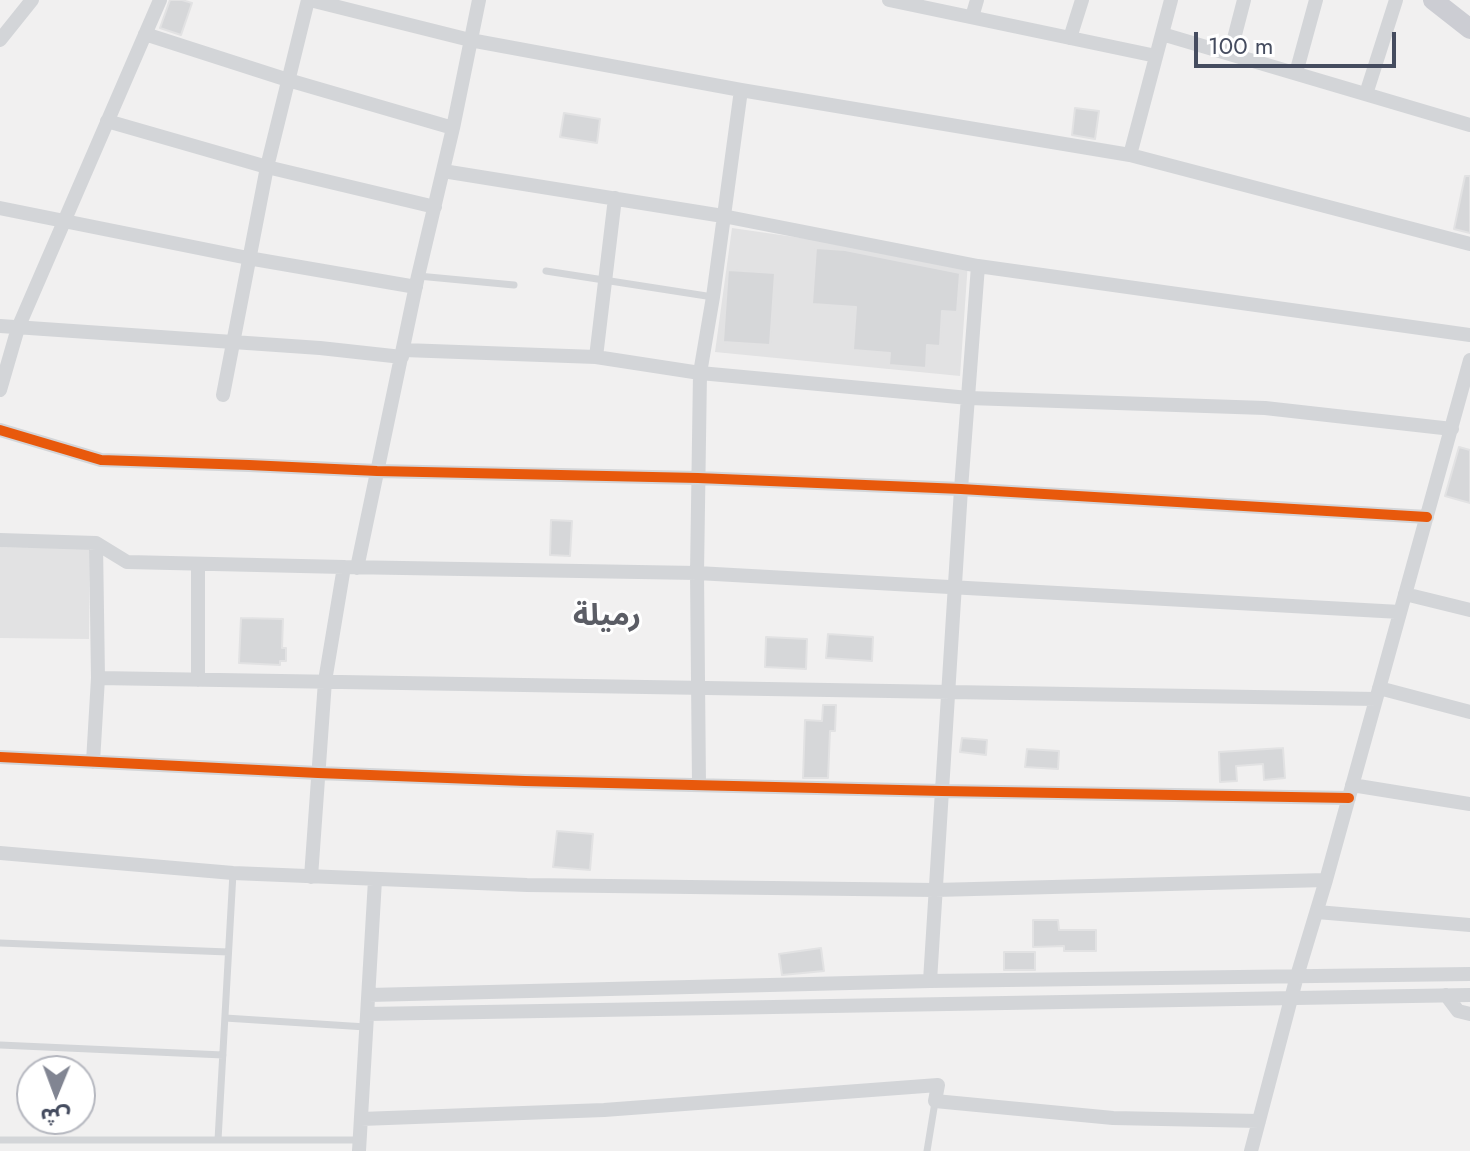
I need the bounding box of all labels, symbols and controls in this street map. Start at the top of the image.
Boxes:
scale bar [1198,16,1400,66]
text: 100 m [1208,28,1274,63]
district label: رميلة [573,600,641,636]
north arrow [16,1055,96,1135]
text: ش [40,1101,71,1133]

